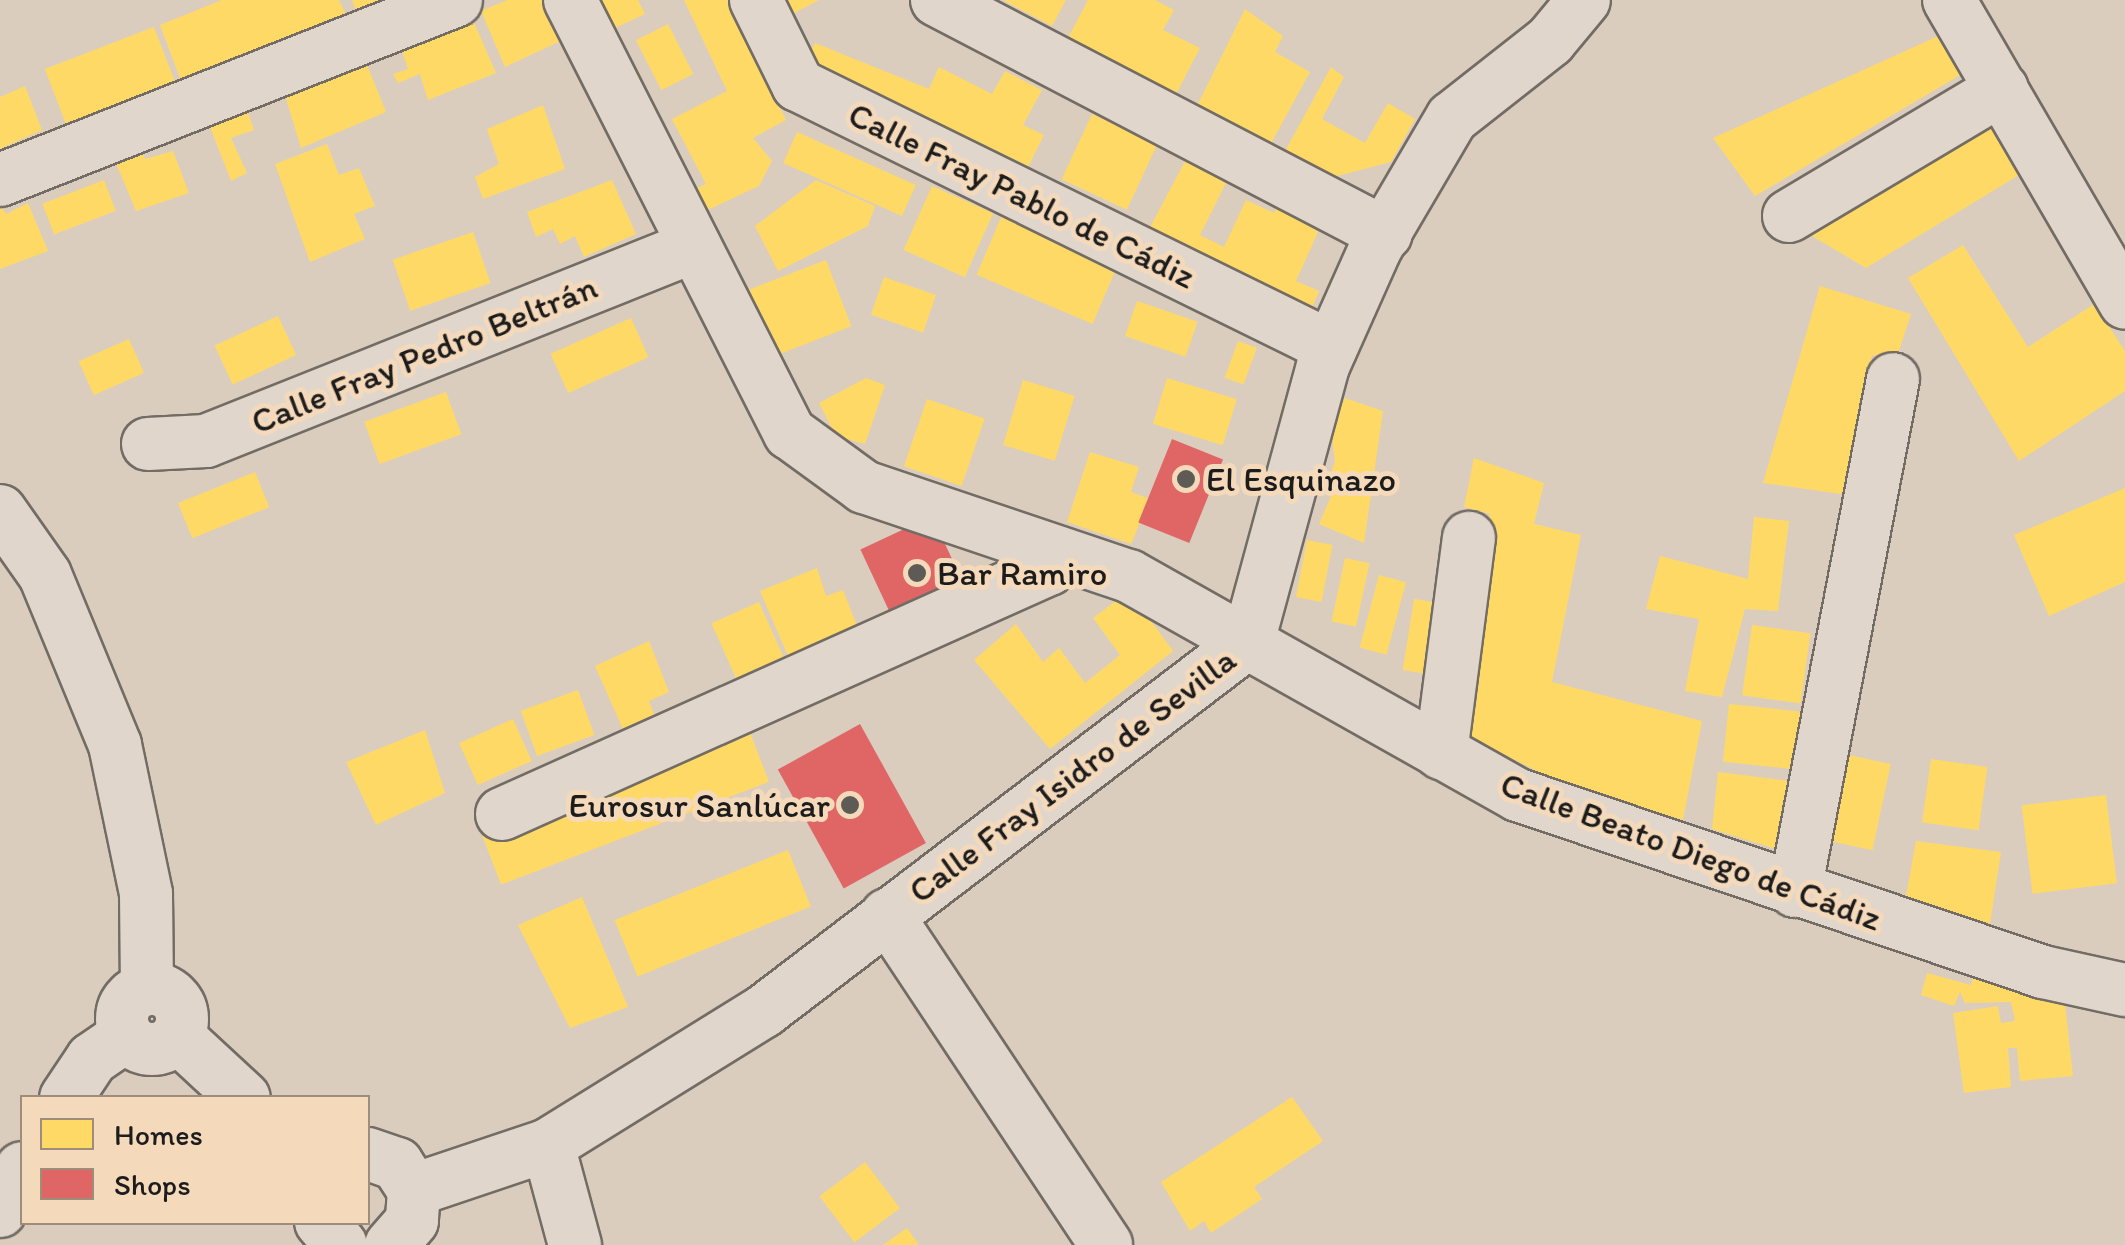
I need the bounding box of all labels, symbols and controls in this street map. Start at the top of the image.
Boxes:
street label: Calle Fray Pablo de Cádiz [843,93,1201,297]
street label: Calle Fray Pedro Beltrán [246,266,602,442]
place label: El Esquinazo [1206,458,1396,500]
marker: El Esquinazo [1175,468,1197,490]
place label: Bar Ramiro [937,552,1108,594]
marker: Bar Ramiro [906,562,928,584]
street label: Calle Fray Isidro de Sevilla [900,638,1244,912]
street label: Calle Beato Diego de Cádiz [1495,763,1887,939]
place label: Eurosur Sanlúcar [569,784,830,826]
marker: Eurosur Sanlúcar [839,794,861,816]
legend [20,1095,370,1225]
text: Homes [114,1116,203,1153]
text: Shops [114,1166,191,1203]

